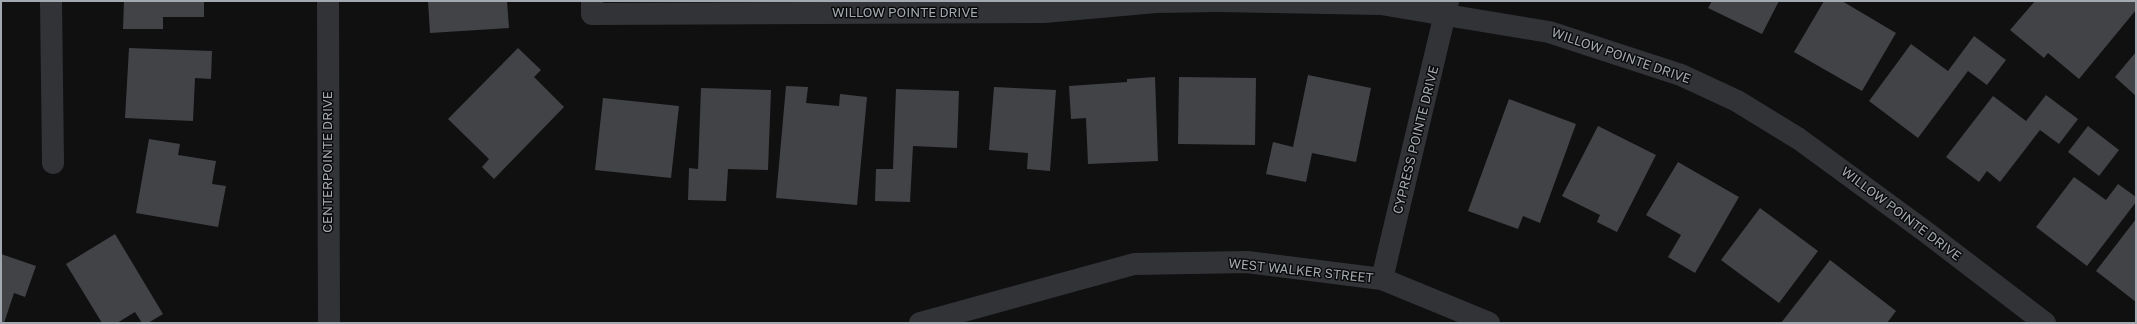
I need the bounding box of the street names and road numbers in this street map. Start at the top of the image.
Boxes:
street label: WILLOW POINTE DRIVE [832,5,978,21]
street label: WILLOW POINTE DRIVE [1549,25,1693,87]
street label: CYPRESS POINTE DRIVE [1390,64,1442,216]
street label: CENTERPOINTE DRIVE [320,91,336,233]
street label: WILLOW POINTE DRIVE [1838,164,1964,264]
street label: WEST WALKER STREET [1228,256,1374,286]

